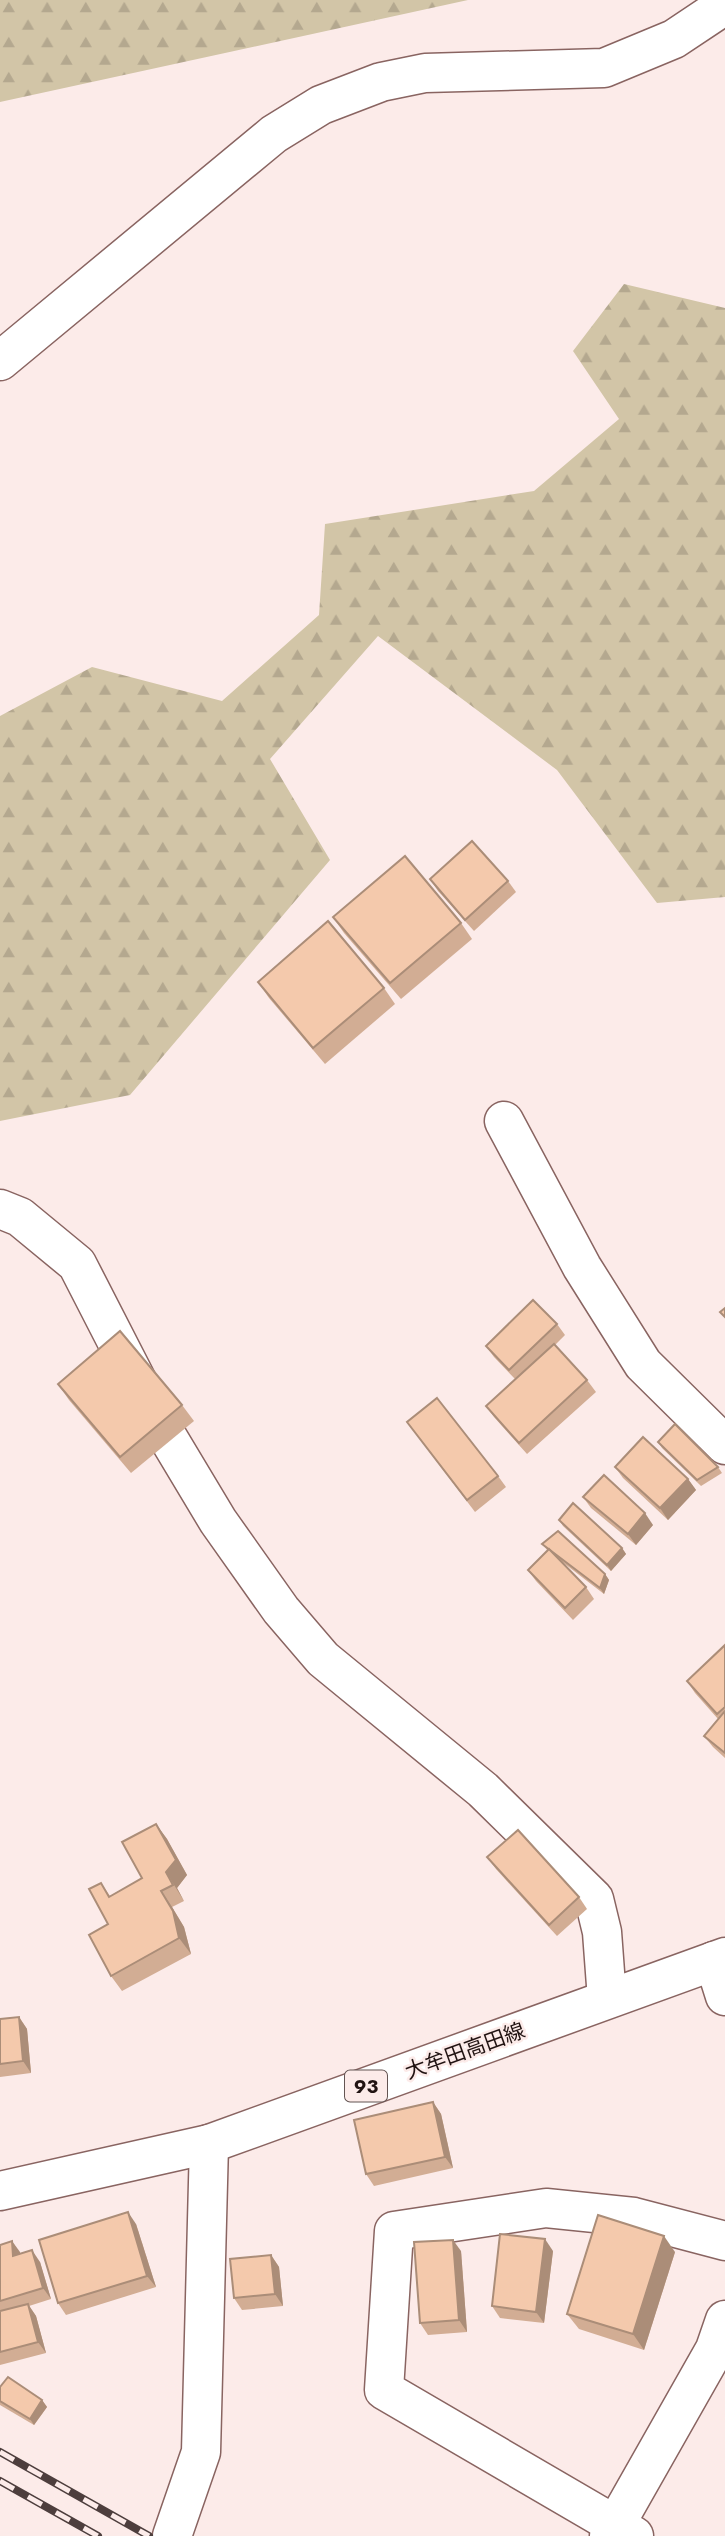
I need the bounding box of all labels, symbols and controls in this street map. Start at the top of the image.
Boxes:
street label: 大牟田高田線 [401,2015,529,2087]
road number: 93 [345,2070,387,2102]

